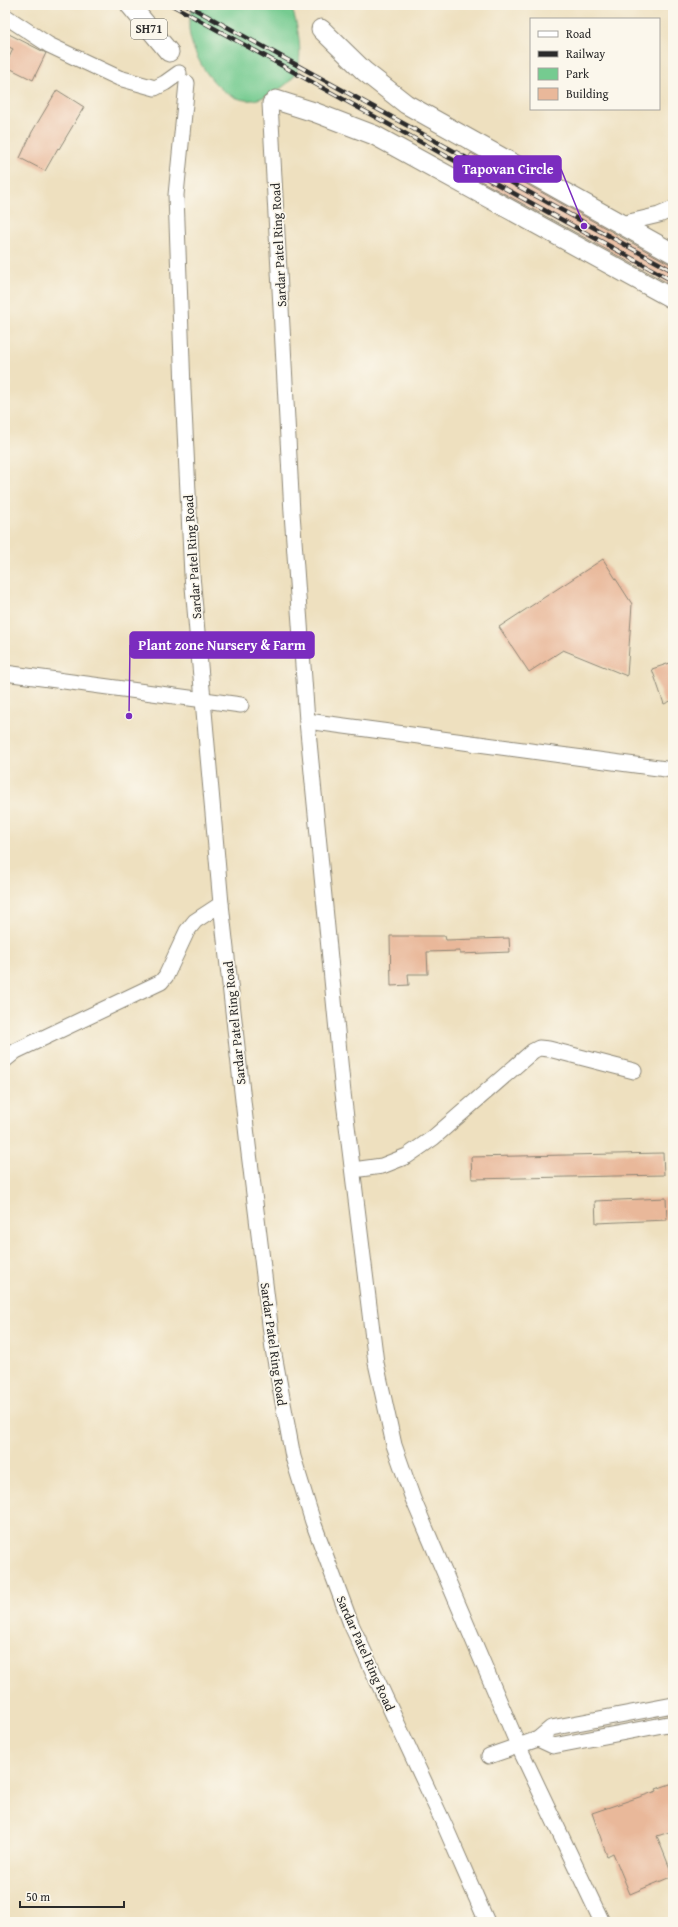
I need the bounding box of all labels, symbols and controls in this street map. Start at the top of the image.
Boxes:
legend [530,18,660,110]
road number: SH71 [131,19,167,39]
text: Road [566,25,592,42]
text: Railway [566,45,605,62]
text: Park [566,65,590,82]
text: Building [566,85,609,102]
callout: Tapovan Circle [454,156,561,182]
text: Tapovan Circle [462,159,554,179]
street label: Sardar Patel Ring Road [266,182,291,308]
street label: Sardar Patel Ring Road [179,494,206,620]
callout: Plant zone Nursery & Farm [130,632,314,658]
text: Plant zone Nursery & Farm [138,635,306,655]
street label: Sardar Patel Ring Road [219,960,250,1086]
street label: Sardar Patel Ring Road [255,1281,292,1407]
street label: Sardar Patel Ring Road [332,1593,400,1714]
scale bar [20,1883,124,1909]
text: 50 m [26,1888,50,1905]

